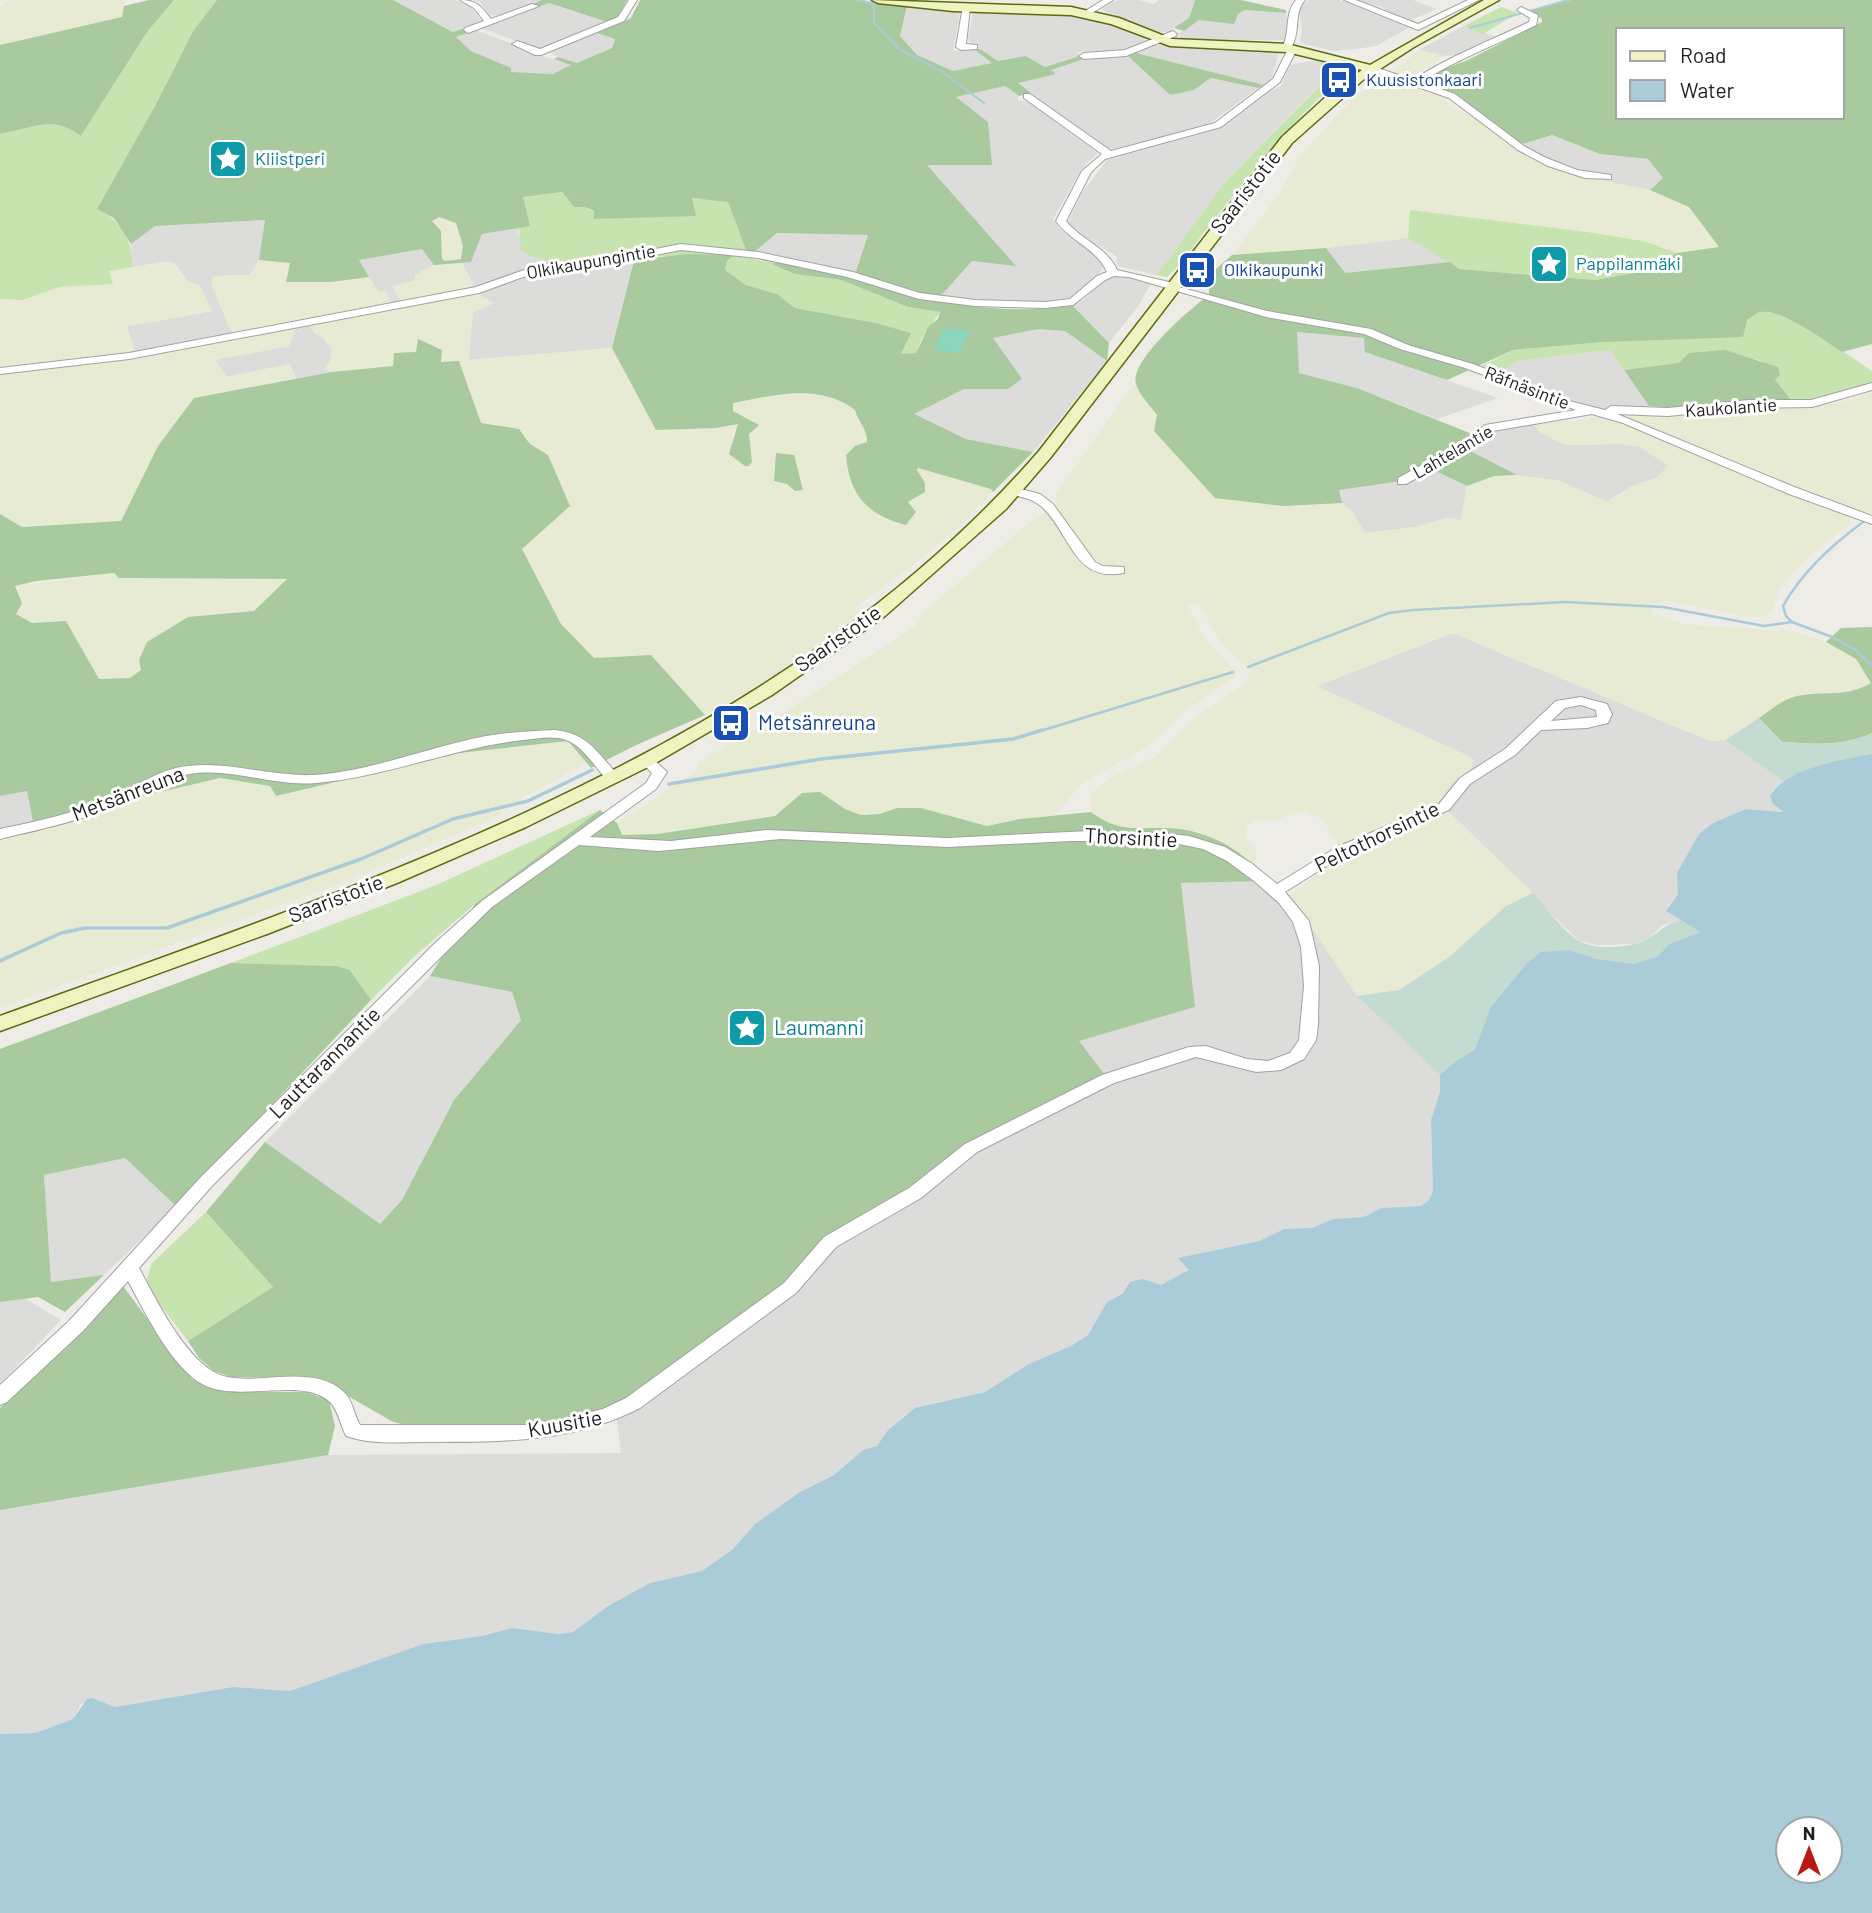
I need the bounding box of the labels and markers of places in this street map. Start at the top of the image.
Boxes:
bus stop icon: Kuusistonkaari [1318,59,1360,101]
place label: Kuusistonkaari [1366,68,1482,90]
place icon: Kliistperi [207,138,249,180]
place label: Kliistperi [255,147,325,169]
place icon: Pappilanmäki [1528,243,1570,285]
bus stop icon: Olkikaupunki [1176,249,1218,291]
place label: Pappilanmäki [1576,252,1681,274]
place label: Olkikaupunki [1224,258,1324,280]
bus stop icon: Metsänreuna [710,702,752,744]
place label: Metsänreuna [758,709,876,734]
place icon: Laumanni [726,1007,768,1049]
place label: Laumanni [774,1014,864,1039]

